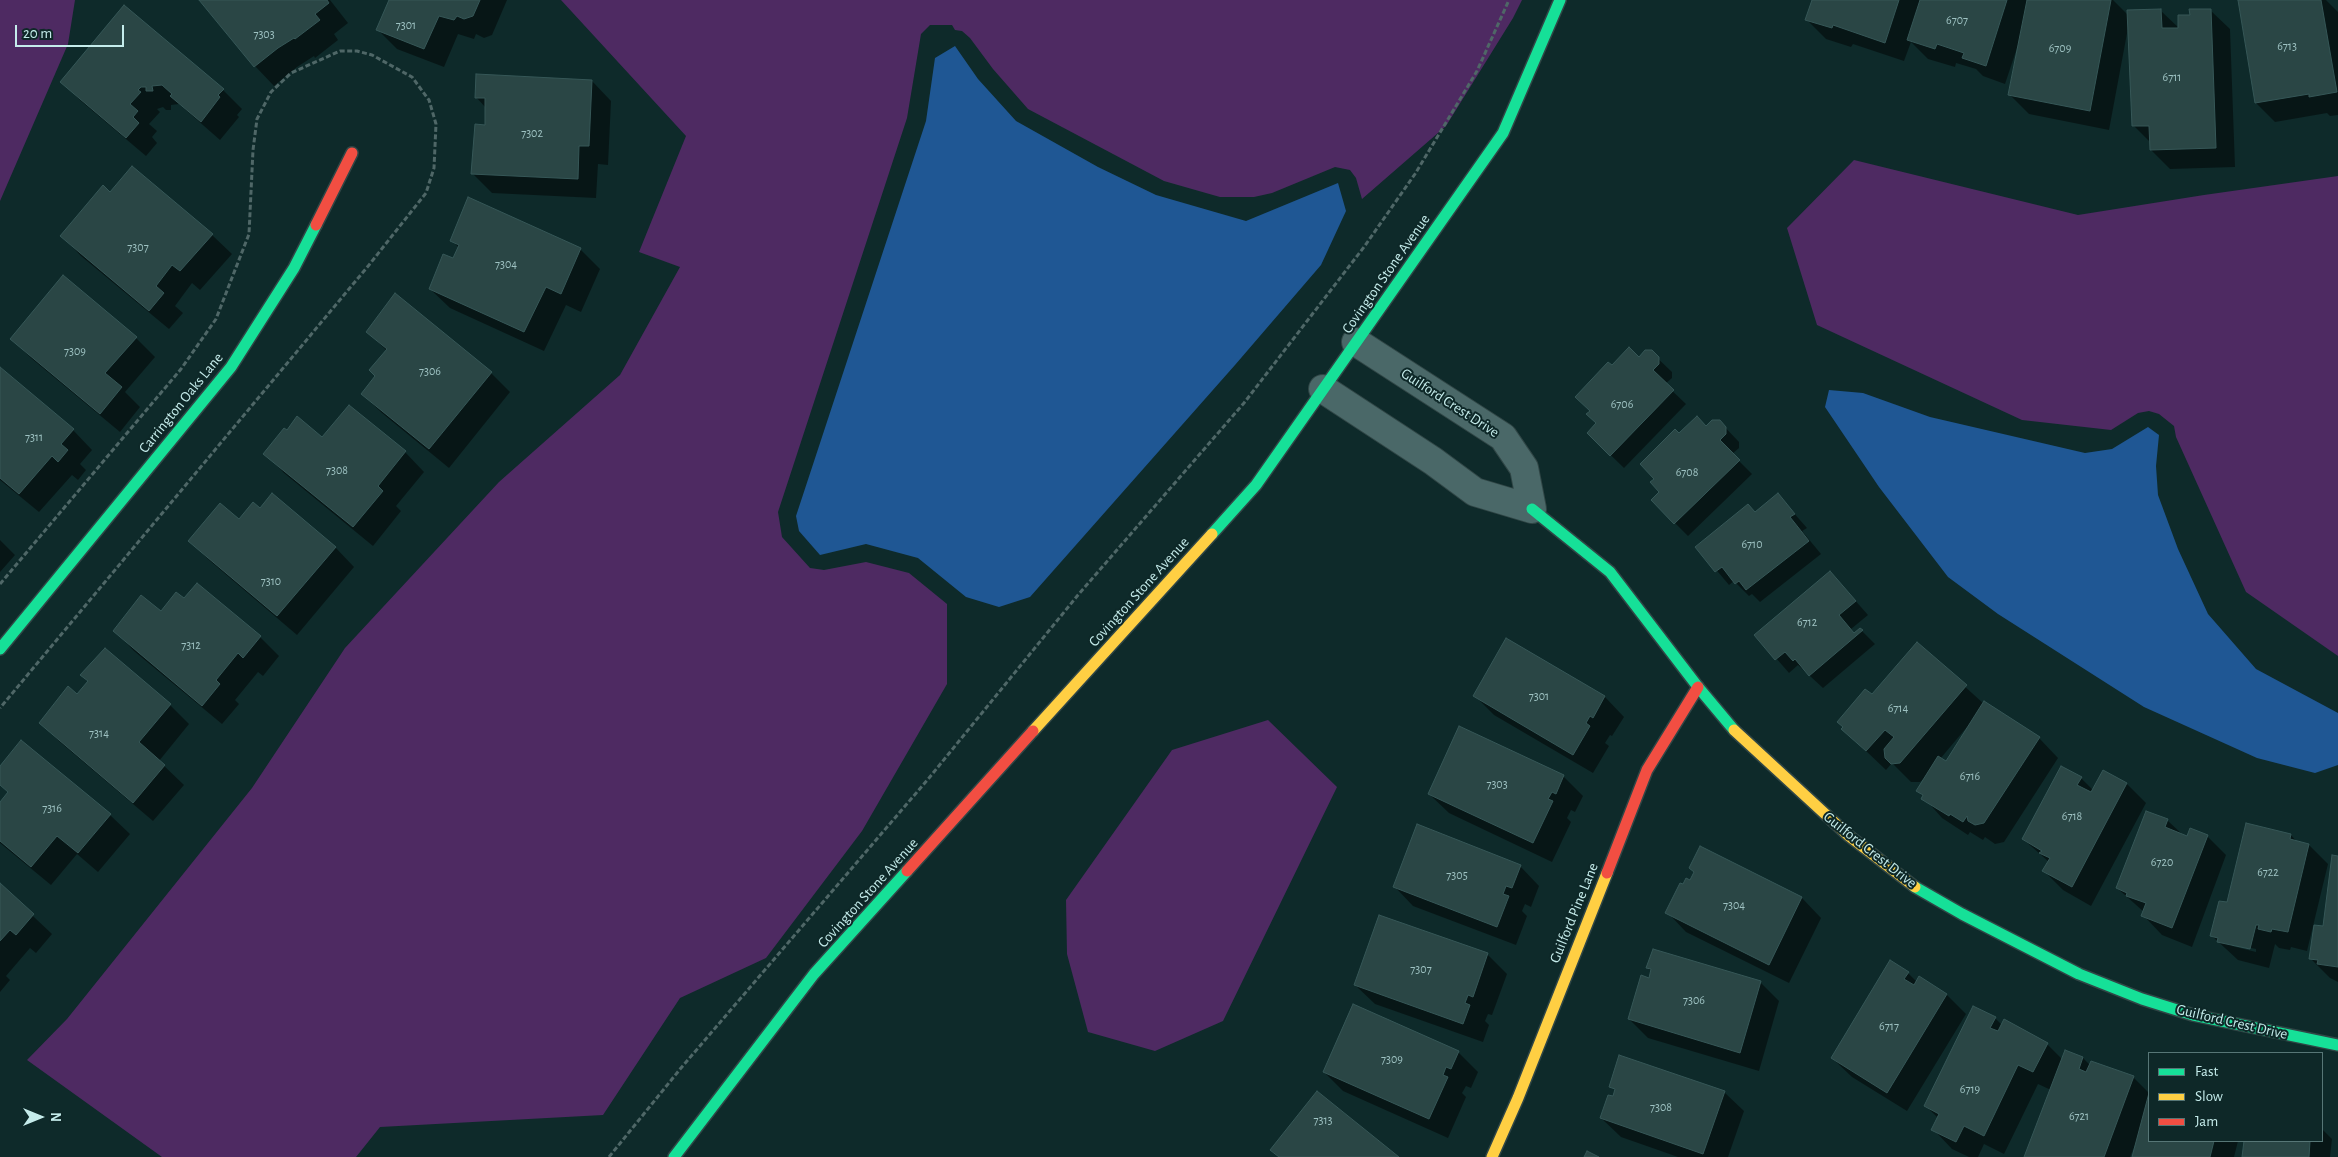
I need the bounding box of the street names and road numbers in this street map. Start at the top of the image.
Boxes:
street label: Covington Stone Avenue [1338,211,1434,337]
street label: Carrington Oaks Lane [135,349,227,457]
street label: Guilford Crest Drive [1398,365,1502,441]
street label: Covington Stone Avenue [1085,533,1193,651]
street label: Guilford Crest Drive [1820,808,1920,892]
street label: Covington Stone Avenue [814,834,922,952]
street label: Guilford Pine Lane [1546,860,1602,966]
street label: Guilford Crest Drive [2175,1000,2289,1044]

